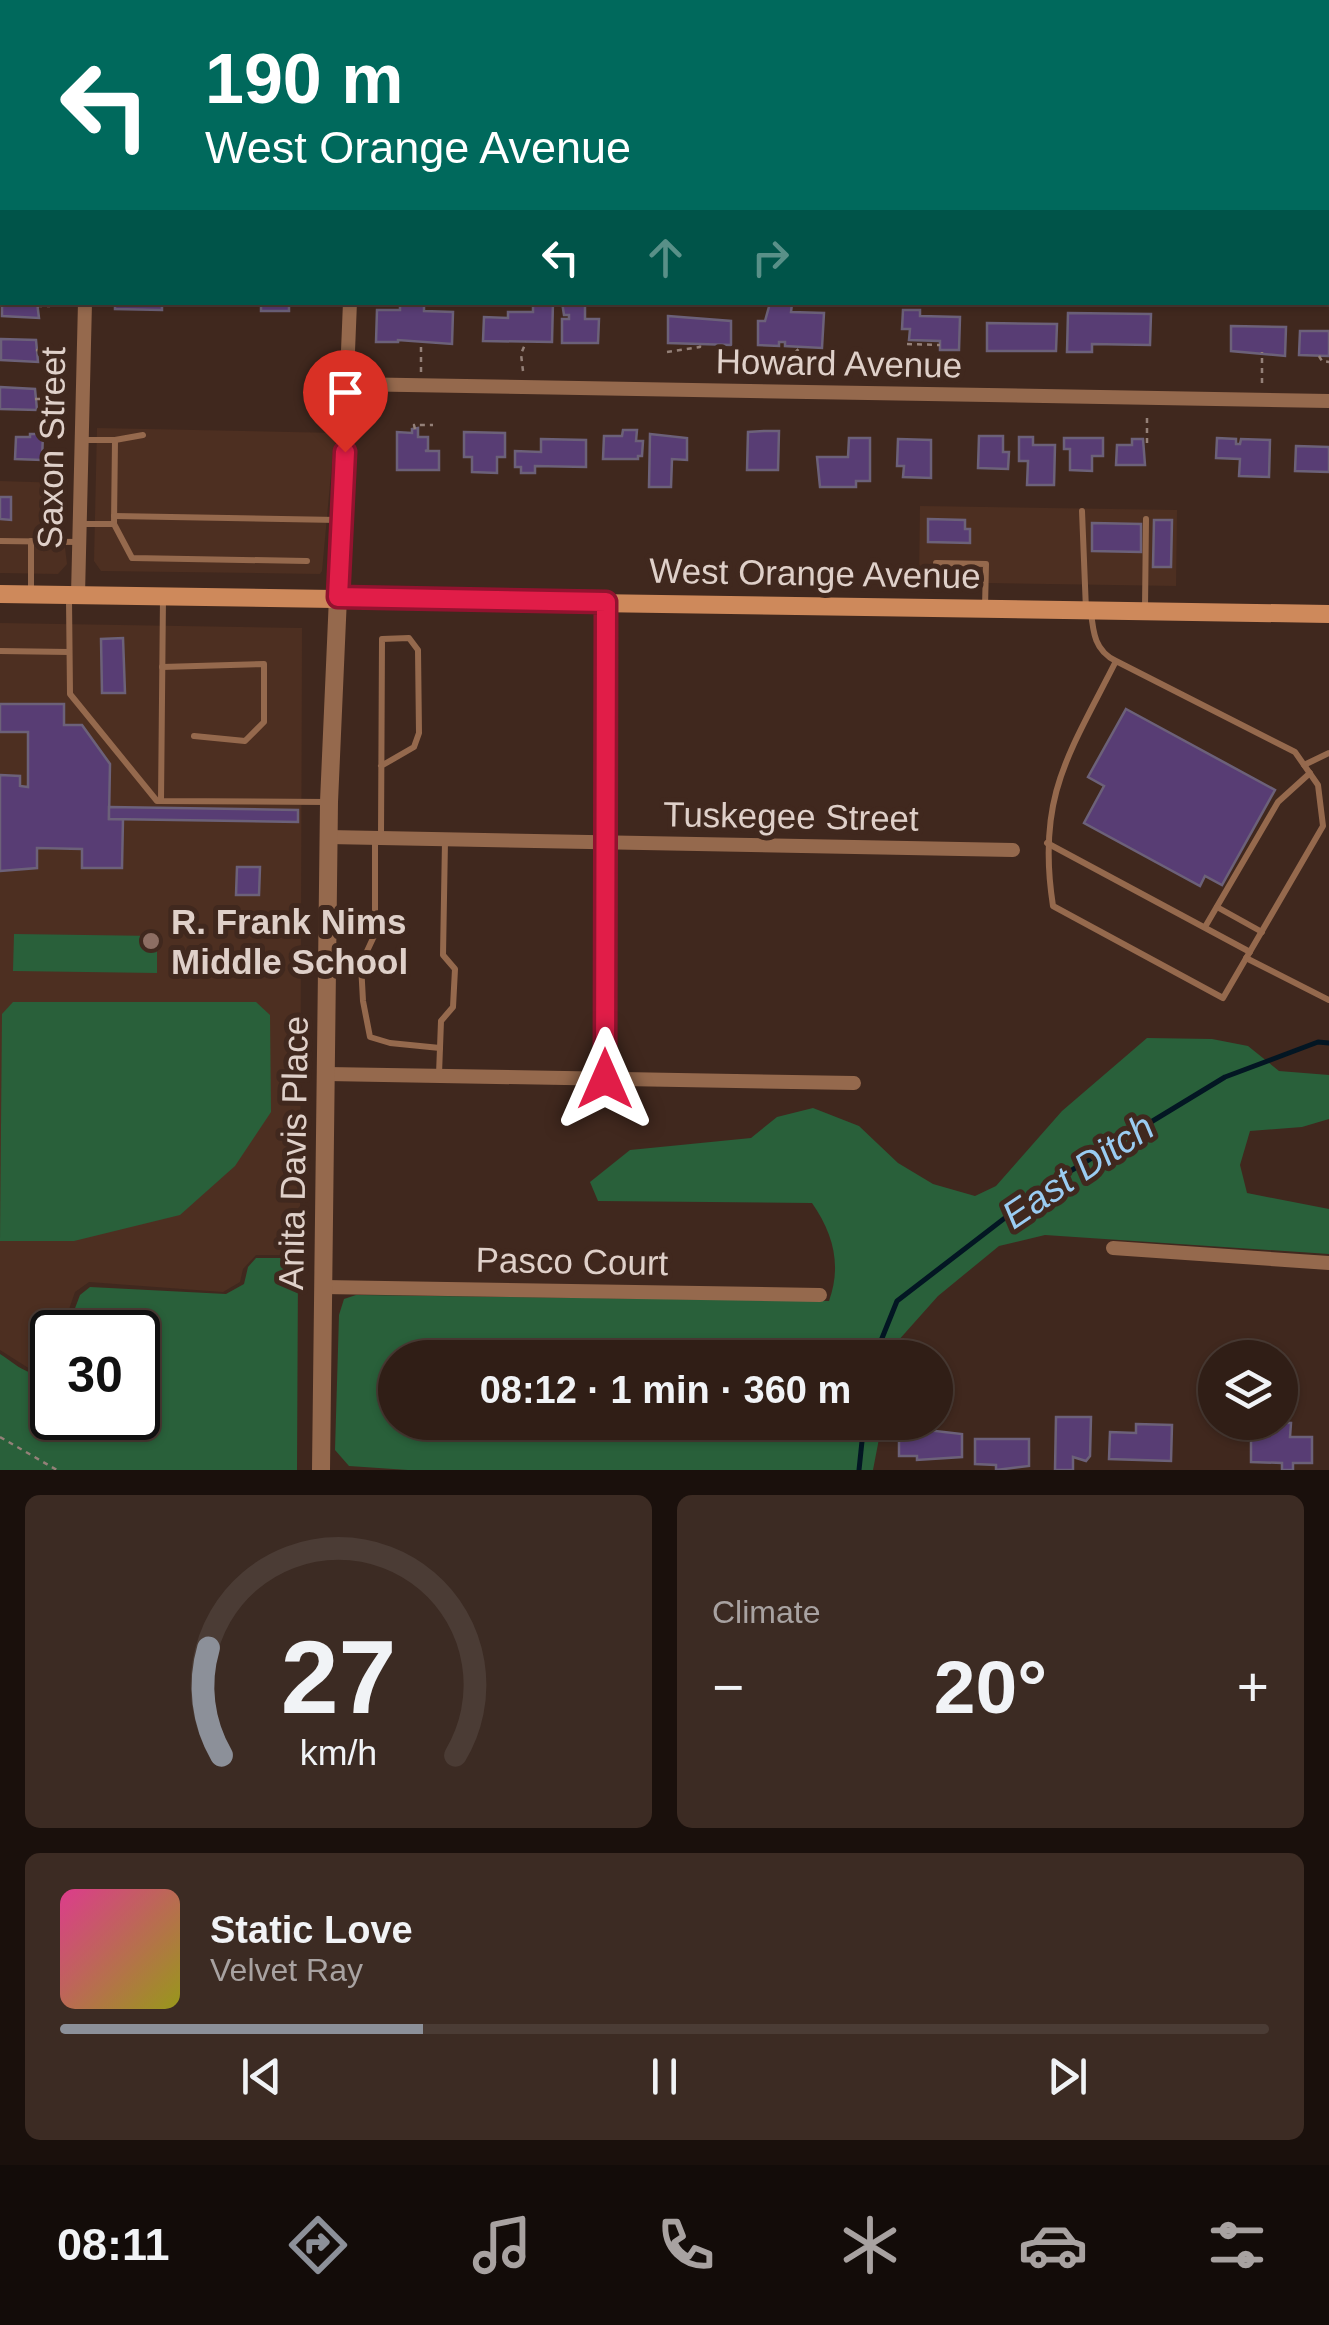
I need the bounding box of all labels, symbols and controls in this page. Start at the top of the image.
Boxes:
icon: left [40,40,170,170]
text: 190 m [205,40,403,118]
text: West Orange Avenue [205,122,631,173]
icon: left [533,230,588,285]
icon: ahead [638,230,693,285]
icon: right [743,230,798,285]
street label: Howard Avenue [715,341,963,385]
street label: Saxon Street [30,346,72,549]
pin [303,350,388,453]
icon: arrive [318,365,373,420]
street label: West Orange Avenue [649,551,981,595]
street label: Tuskegee Street [663,794,919,838]
place label: R. Frank Nims Middle School [171,902,408,981]
marker: R. Frank Nims Middle School [140,930,162,952]
street label: Anita Davis Place [271,1016,315,1290]
position arrow [553,1027,657,1131]
water label: East Ditch [994,1105,1162,1237]
street label: Pasco Court [475,1240,669,1282]
speed limit sign: 30 [30,1310,160,1440]
map controls [1198,1340,1298,1440]
button: layers [1198,1340,1298,1440]
text: 08:12 · 1 min · 360 m [480,1369,851,1411]
text: Climate [712,1594,820,1630]
text: 27 [281,1619,396,1735]
text: 20° [934,1645,1047,1729]
text: − [712,1656,744,1718]
text: + [1237,1656,1269,1718]
text: km/h [300,1733,377,1773]
text: Static Love [210,1909,413,1951]
text: Velvet Ray [210,1952,363,1988]
icon: previous [234,2049,289,2104]
icon: pause [637,2049,692,2104]
icon: next [1040,2049,1095,2104]
icon: directions [283,2210,353,2280]
icon: music [467,2210,537,2280]
icon: phone [651,2210,721,2280]
icon: climate [835,2210,905,2280]
icon: car [1018,2210,1088,2280]
icon: filters [1202,2210,1272,2280]
text: 08:11 [57,2219,170,2270]

